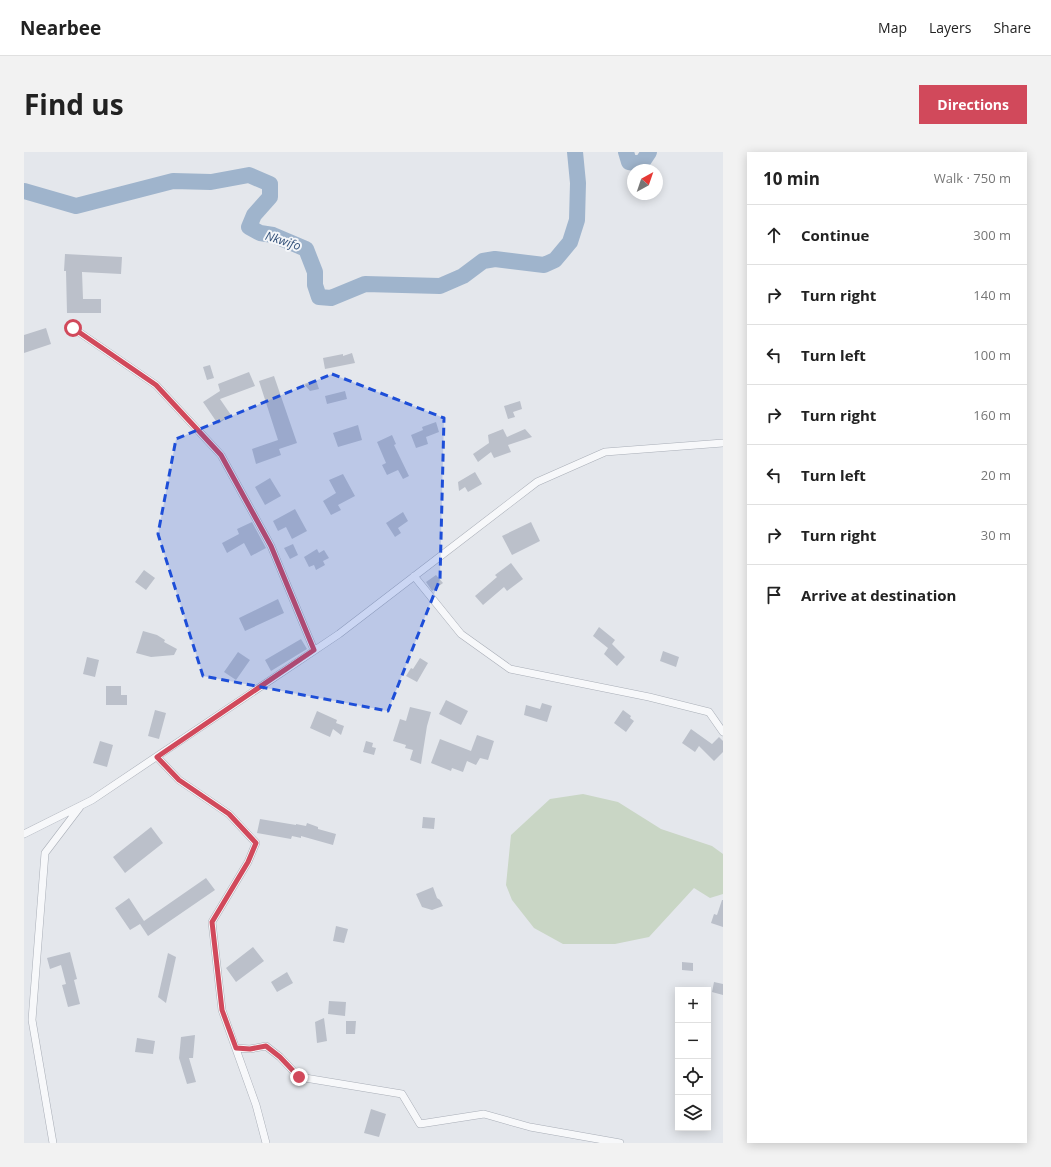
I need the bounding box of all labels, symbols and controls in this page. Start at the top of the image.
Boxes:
text: Nearbee [20,15,101,41]
text: Map [878,18,907,37]
text: Layers [929,18,971,37]
text: Share [993,18,1031,37]
text: Find us [24,85,124,123]
button: Directions [919,85,1027,124]
north arrow [627,164,663,200]
text: 10 min [763,167,820,190]
text: Walk · 750 m [934,169,1011,187]
icon: ahead [763,224,785,246]
text: Continue [801,225,869,245]
text: 300 m [973,226,1011,244]
water label: Nkwifo [263,227,303,254]
icon: right [763,284,785,306]
text: Turn right [801,285,876,305]
text: 140 m [973,286,1011,304]
route start [64,319,82,337]
icon: left [763,344,785,366]
text: Turn left [801,345,866,365]
text: 100 m [973,346,1011,364]
icon: right [763,404,785,426]
text: Turn right [801,405,876,425]
text: 160 m [973,406,1011,424]
icon: left [763,464,785,486]
text: Turn left [801,465,866,485]
text: 20 m [981,466,1011,484]
icon: right [763,524,785,546]
text: Turn right [801,525,876,545]
text: 30 m [981,526,1011,544]
icon: arrive [763,584,785,606]
text: Arrive at destination [801,585,956,605]
map controls [675,987,711,1131]
button: + [675,987,711,1023]
button: − [675,1023,711,1059]
button: locate [675,1059,711,1095]
route end [290,1068,308,1086]
button: layers [675,1095,711,1131]

